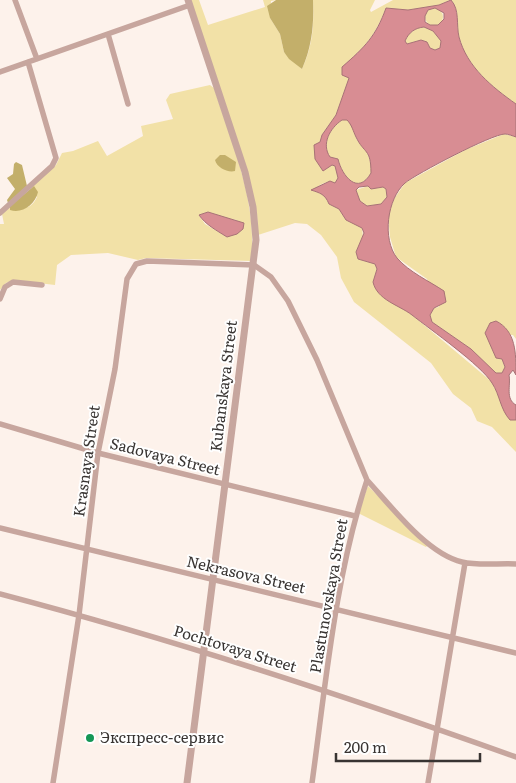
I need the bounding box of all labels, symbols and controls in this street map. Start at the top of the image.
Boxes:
street label: Kubanskaya Street [203,319,242,453]
street label: Krasnaya Street [66,403,105,518]
street label: Sadovaya Street [108,431,223,480]
street label: Plastunovskaya Street [303,517,352,675]
street label: Nekrasova Street [185,549,308,598]
street label: Pochtovaya Street [171,618,300,677]
place label: Экспресс-сервис [100,725,224,748]
scale bar [336,730,480,762]
marker: Экспресс-сервис [84,732,96,744]
text: 200 m [344,735,387,758]

